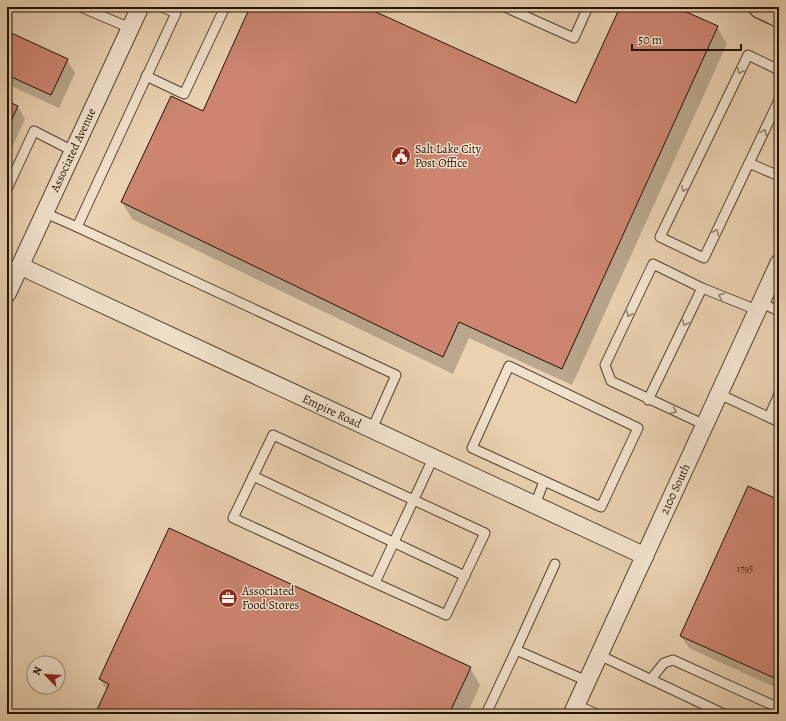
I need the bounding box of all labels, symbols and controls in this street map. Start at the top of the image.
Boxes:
scale bar [632,26,741,52]
text: 50 m [638,32,662,48]
one-way arrow [737,67,745,75]
street label: Associated Avenue [46,106,99,195]
one-way arrow [759,128,767,136]
place label: Salt Lake City Post Office [415,141,482,171]
public building icon: Salt Lake City Post Office [390,145,412,167]
one-way arrow [681,184,689,192]
one-way arrow [711,229,719,236]
one-way arrow [718,292,725,300]
one-way arrow [626,310,634,317]
one-way arrow [682,319,690,327]
street label: Empire Road [300,390,365,432]
one-way arrow [670,407,677,415]
street label: 2100 South [656,461,694,517]
house number: 1795 [737,562,753,575]
place label: Associated Food Stores [241,583,300,613]
office icon: Associated Food Stores [217,587,239,609]
north arrow [26,655,66,695]
text: N [29,664,46,678]

